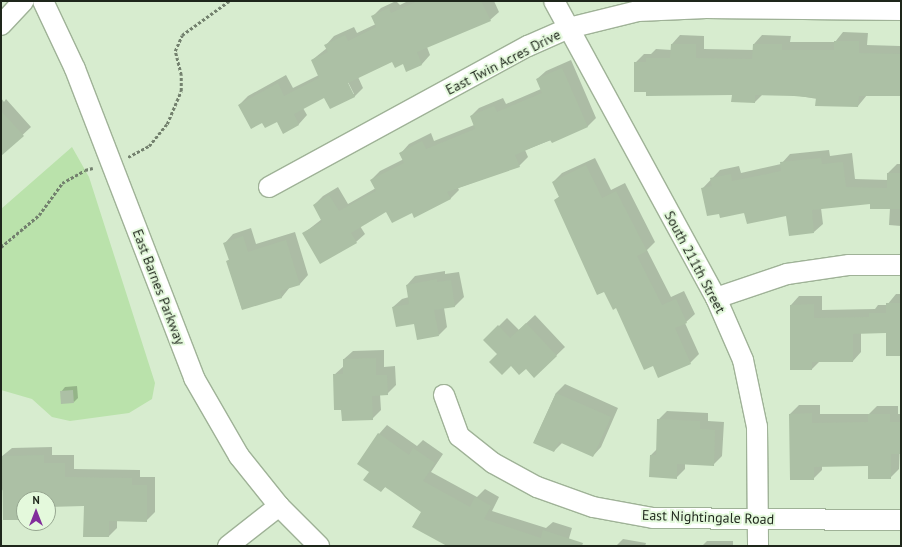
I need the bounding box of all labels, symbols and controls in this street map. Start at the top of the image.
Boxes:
street label: East Twin Acres Drive [442,26,564,98]
street label: South 211th Street [661,208,729,316]
street label: East Barnes Parkway [129,227,189,347]
north arrow [16,491,56,531]
text: N [32,493,40,507]
street label: East Nightingale Road [642,506,774,528]

